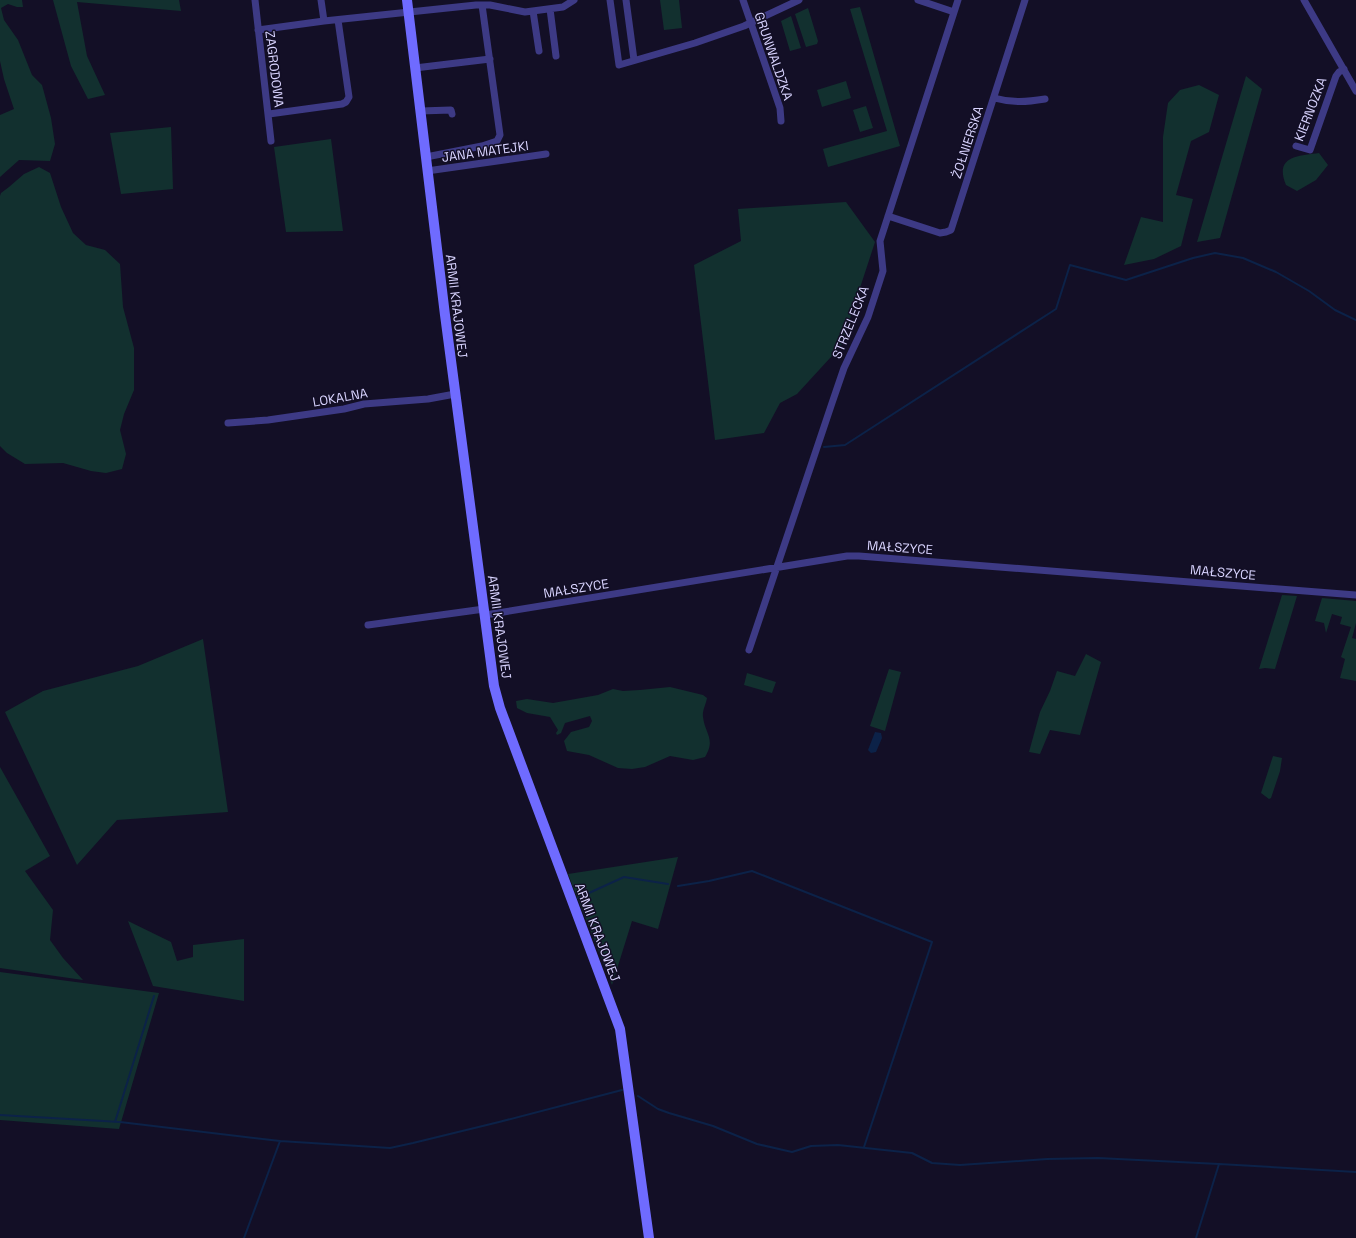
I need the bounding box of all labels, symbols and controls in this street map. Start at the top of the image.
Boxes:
street label: GRUNWALDZKA [750,10,797,103]
street label: ZAGRODOWA [261,30,288,108]
street label: KIERNOZKA [1290,75,1330,144]
street label: ŻOŁNIERSKA [948,104,987,181]
street label: JANA MATEJKI [440,137,530,166]
street label: ARMII KRAJOWEJ [442,253,471,359]
street label: STRZELECKA [828,283,873,361]
street label: LOKALNA [311,384,369,411]
street label: MAŁSZYCE [866,537,933,558]
street label: MAŁSZYCE [1189,561,1257,584]
street label: ARMII KRAJOWEJ [484,574,515,680]
street label: MAŁSZYCE [542,575,610,602]
street label: ARMII KRAJOWEJ [571,880,624,984]

